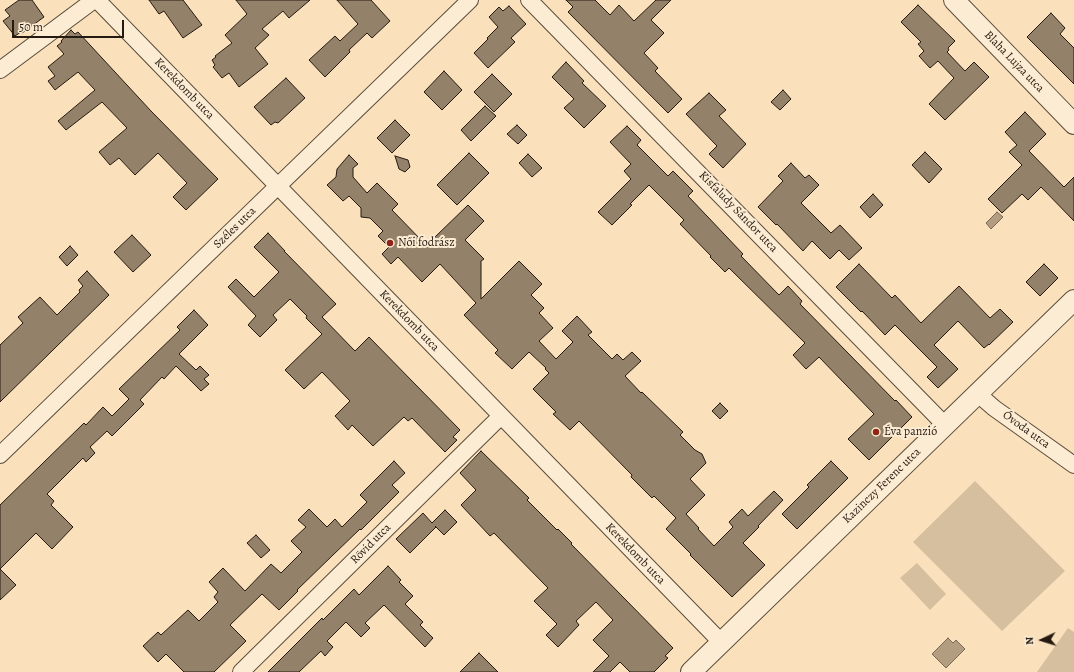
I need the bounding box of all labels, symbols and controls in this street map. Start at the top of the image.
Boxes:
scale bar [14,12,126,38]
text: 50 m [19,19,43,35]
street label: Blaha Lujza utca [981,28,1047,96]
street label: Kerekdomb utca [151,55,217,123]
street label: Kisfaludy Sándor utca [695,168,781,256]
street label: Széles utca [211,204,259,252]
place label: Női fodrász [398,236,455,250]
marker: Női fodrász [385,238,395,248]
street label: Kerekdomb utca [376,287,442,355]
street label: Óvoda utca [1000,408,1052,452]
place label: Éva panzió [884,425,937,439]
marker: Éva panzió [871,427,881,437]
street label: Kazinczy Ferenc utca [840,445,924,527]
street label: Kerekdomb utca [602,520,668,588]
street label: Rövid utca [348,521,394,567]
north arrow [1022,620,1062,660]
text: N [1022,636,1037,645]

